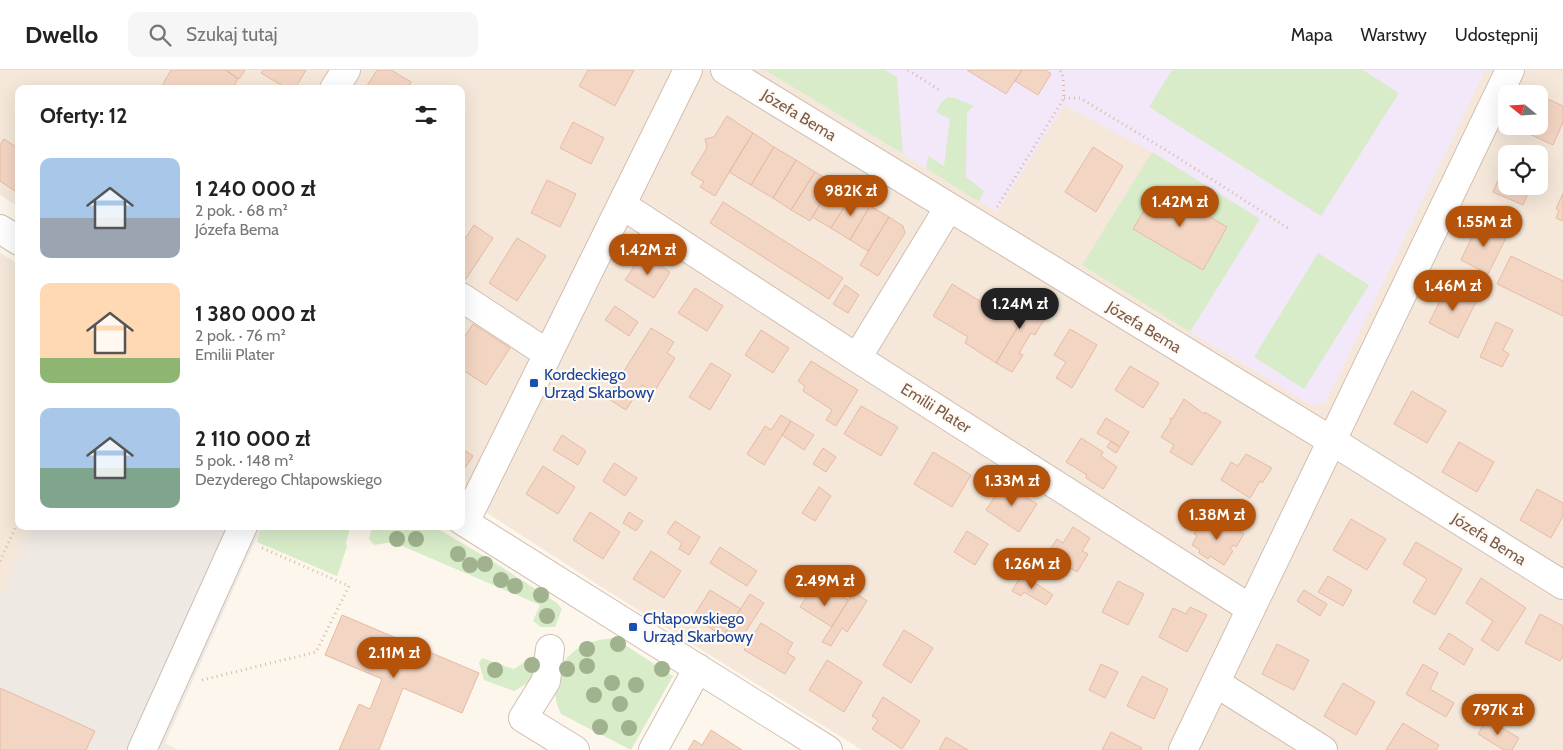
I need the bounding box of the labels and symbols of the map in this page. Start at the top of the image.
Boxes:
street label: Józefa Bema [757,85,840,145]
north arrow [1498,85,1548,135]
pin: 982K zł [805,174,897,217]
pin: 1.42M zł [1128,186,1232,228]
pin: 1.55M zł [1432,206,1536,248]
pin: 1.42M zł [596,234,700,276]
pin: 1.46M zł [1401,270,1505,312]
pin: 1.24M zł [968,288,1072,330]
street label: Józefa Bema [1102,297,1185,357]
place label: Kordeckiego Urząd Skarbowy [544,365,654,402]
marker: Kordeckiego Urząd Skarbowy [528,377,540,389]
street label: Emilii Plater [897,379,975,438]
pin: 1.33M zł [960,464,1064,507]
pin: 1.38M zł [1165,498,1269,541]
street label: Józefa Bema [1447,508,1530,569]
pin: 1.26M zł [980,548,1084,590]
pin: 2.49M zł [773,564,877,607]
place label: Chłapowskiego Urząd Skarbowy [643,609,753,646]
marker: Chłapowskiego Urząd Skarbowy [627,621,639,633]
pin: 2.11M zł [342,636,446,679]
pin: 797K zł [1452,694,1544,736]

